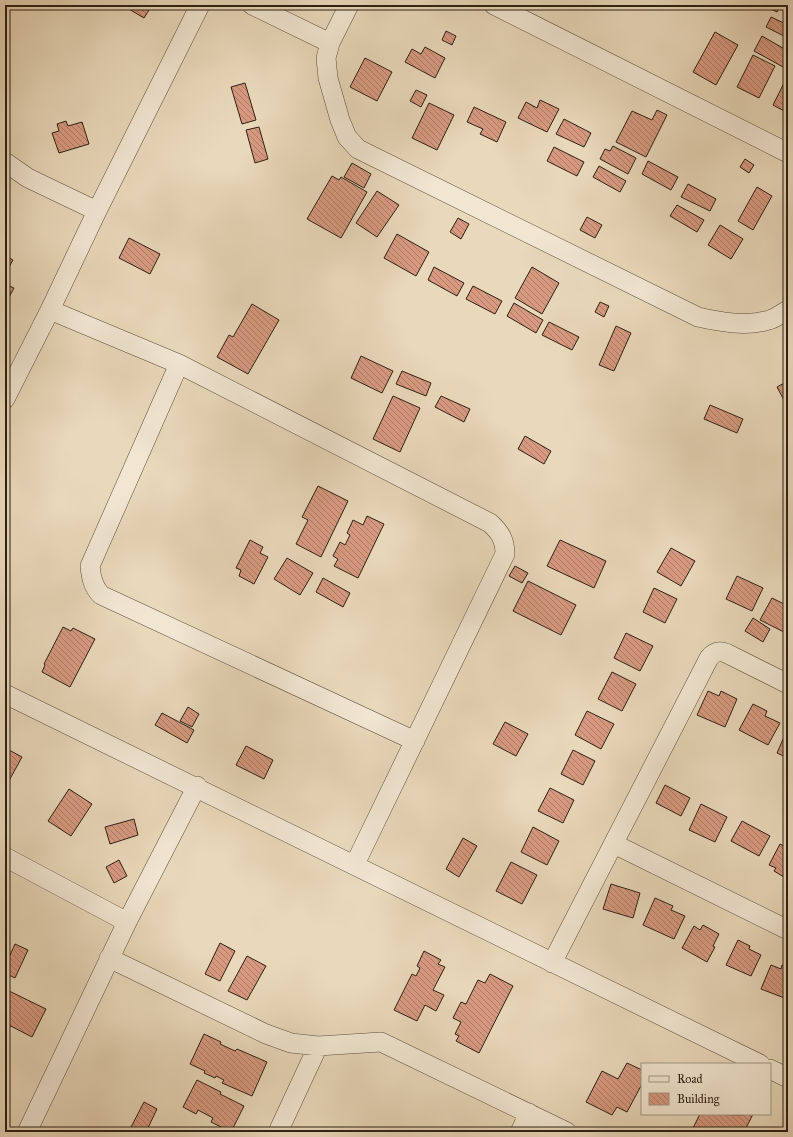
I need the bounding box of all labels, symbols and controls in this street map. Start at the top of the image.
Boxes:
legend [641,1063,771,1115]
text: Road [677,1072,703,1086]
text: Building [677,1092,720,1107]

